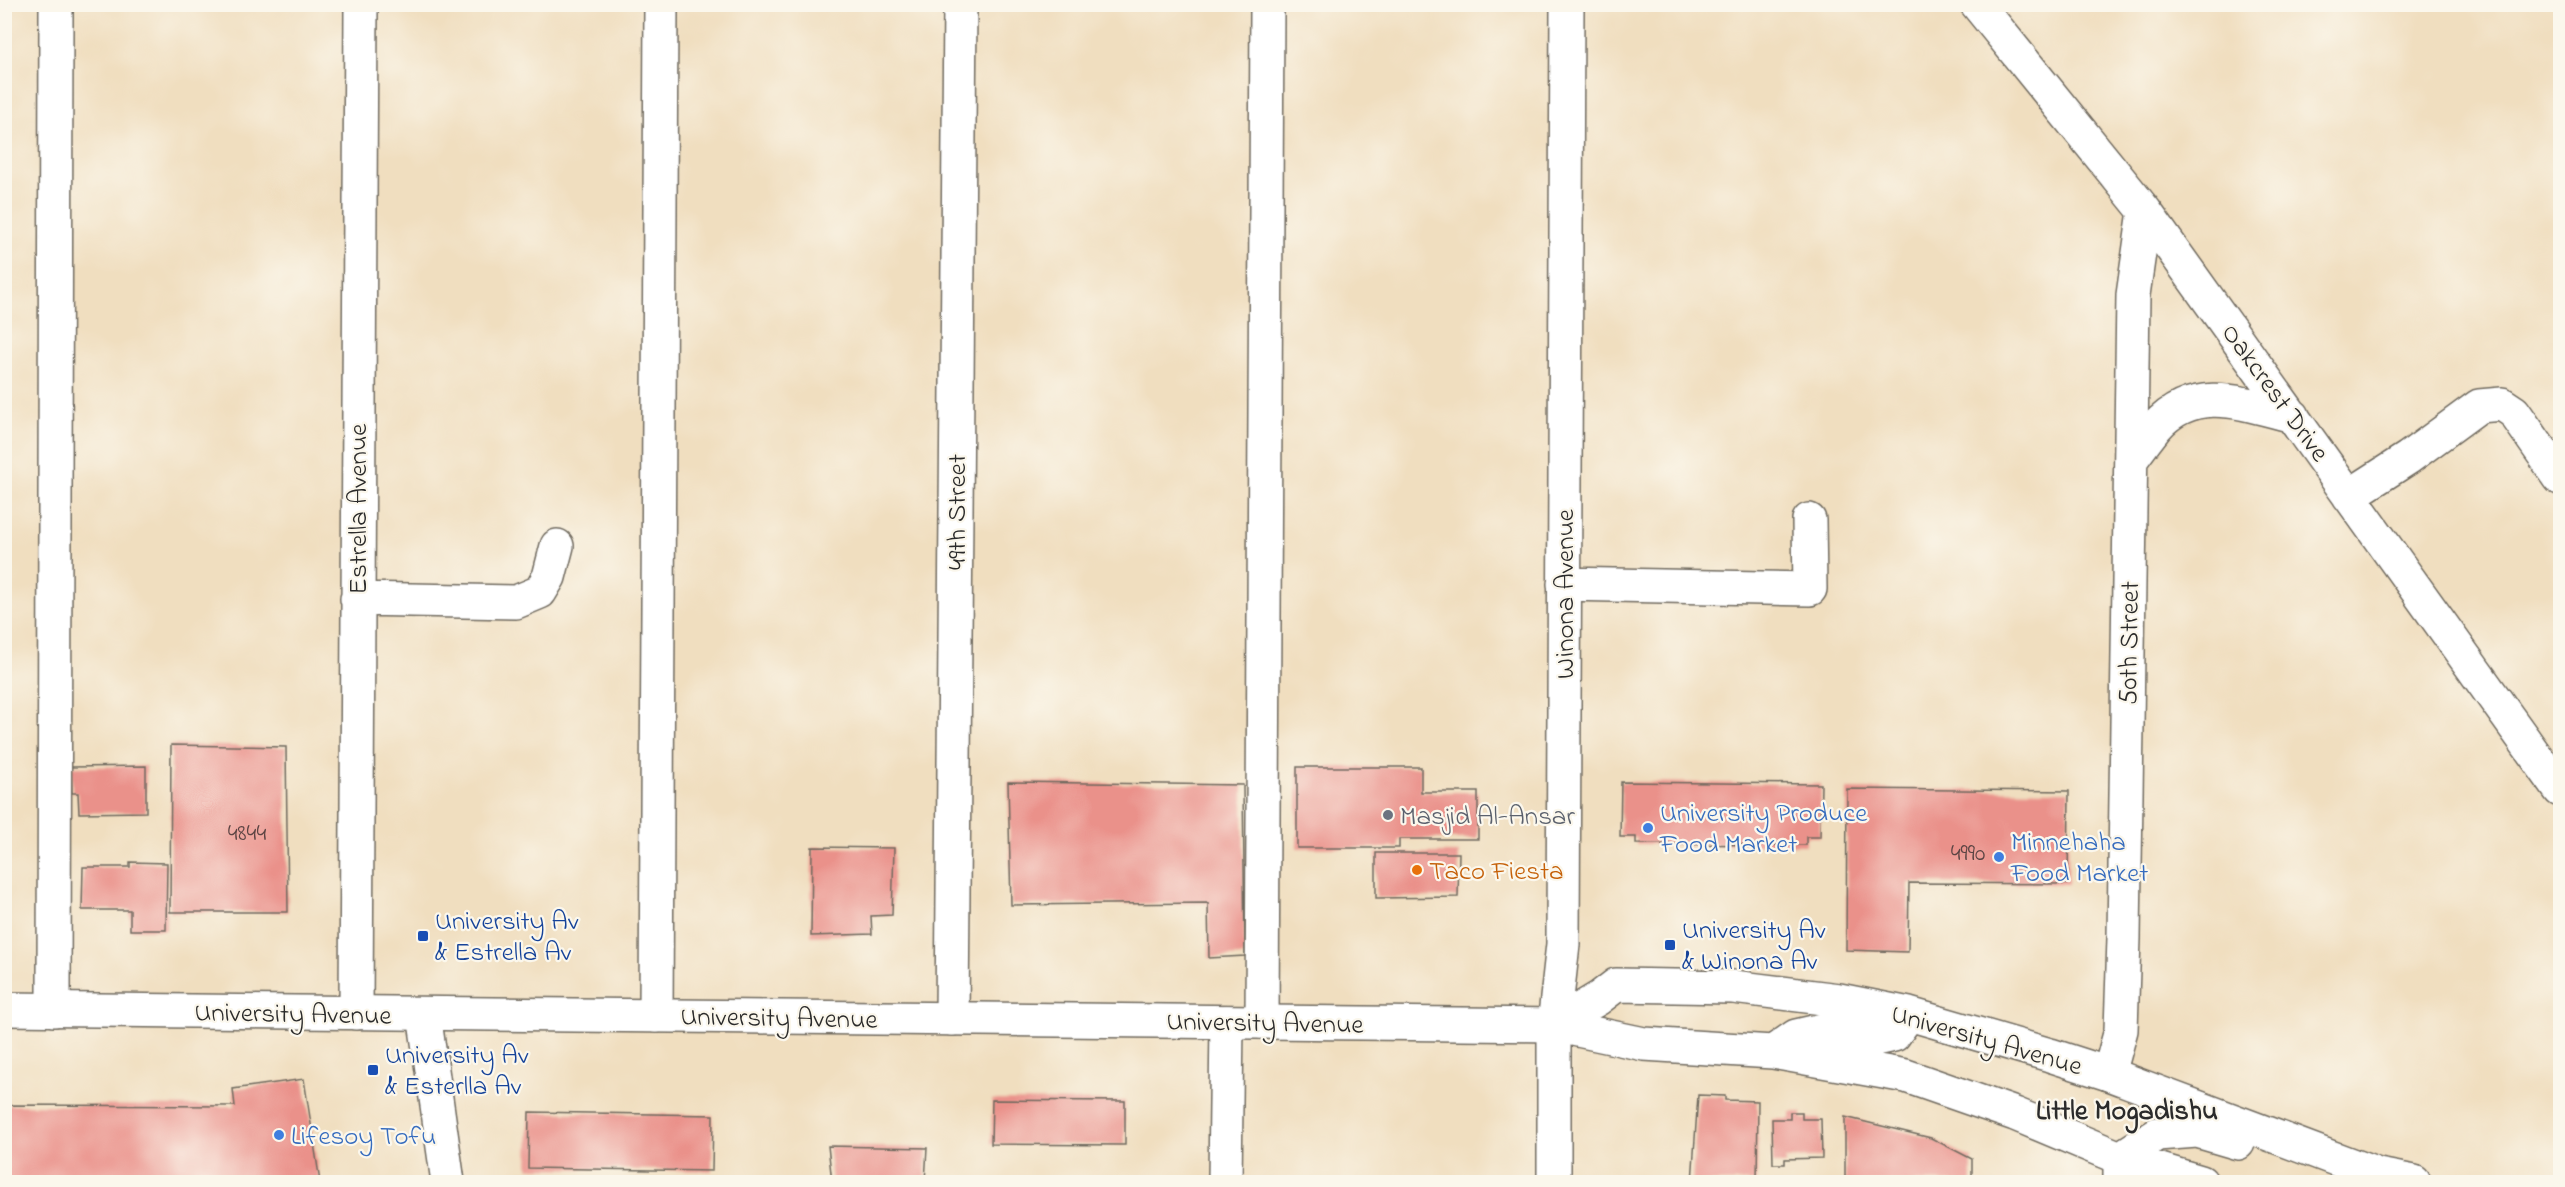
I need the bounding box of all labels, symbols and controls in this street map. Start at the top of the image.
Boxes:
street label: Oakcrest Drive [2210,316,2338,471]
street label: Estrella Avenue [340,423,379,594]
street label: 49th Street [939,454,978,570]
street label: Winona Avenue [1547,508,1586,679]
street label: 50th Street [2110,581,2151,705]
place label: University Produce Food Market [1659,795,1868,865]
place label: Masjid Al-Ansar [1400,798,1575,837]
marker: Masjid Al-Ansar [1381,808,1395,822]
house number: 4844 [228,817,266,852]
marker: University Produce Food Market [1641,821,1655,835]
place label: Minnehaha Food Market [2010,824,2148,894]
house number: 4990 [1951,837,1985,872]
marker: Minnehaha Food Market [1992,850,2006,864]
place label: Taco Fiesta [1429,853,1564,892]
marker: Taco Fiesta [1410,863,1424,877]
place label: University Av & Estrella Av [435,903,579,973]
place label: University Av & Winona Av [1682,912,1826,982]
marker: University Av & Estrella Av [416,929,430,943]
marker: University Av & Winona Av [1663,938,1677,952]
street label: University Avenue [194,994,393,1037]
street label: University Avenue [1886,995,2087,1088]
street label: University Avenue [680,998,879,1041]
street label: University Avenue [1166,1003,1365,1046]
place label: University Av & Esterlla Av [385,1037,529,1107]
marker: University Av & Esterlla Av [366,1063,380,1077]
district label: Little Mogadishu [2036,1092,2218,1134]
place label: Lifesoy Tofu [291,1118,436,1157]
marker: Lifesoy Tofu [272,1128,286,1142]

